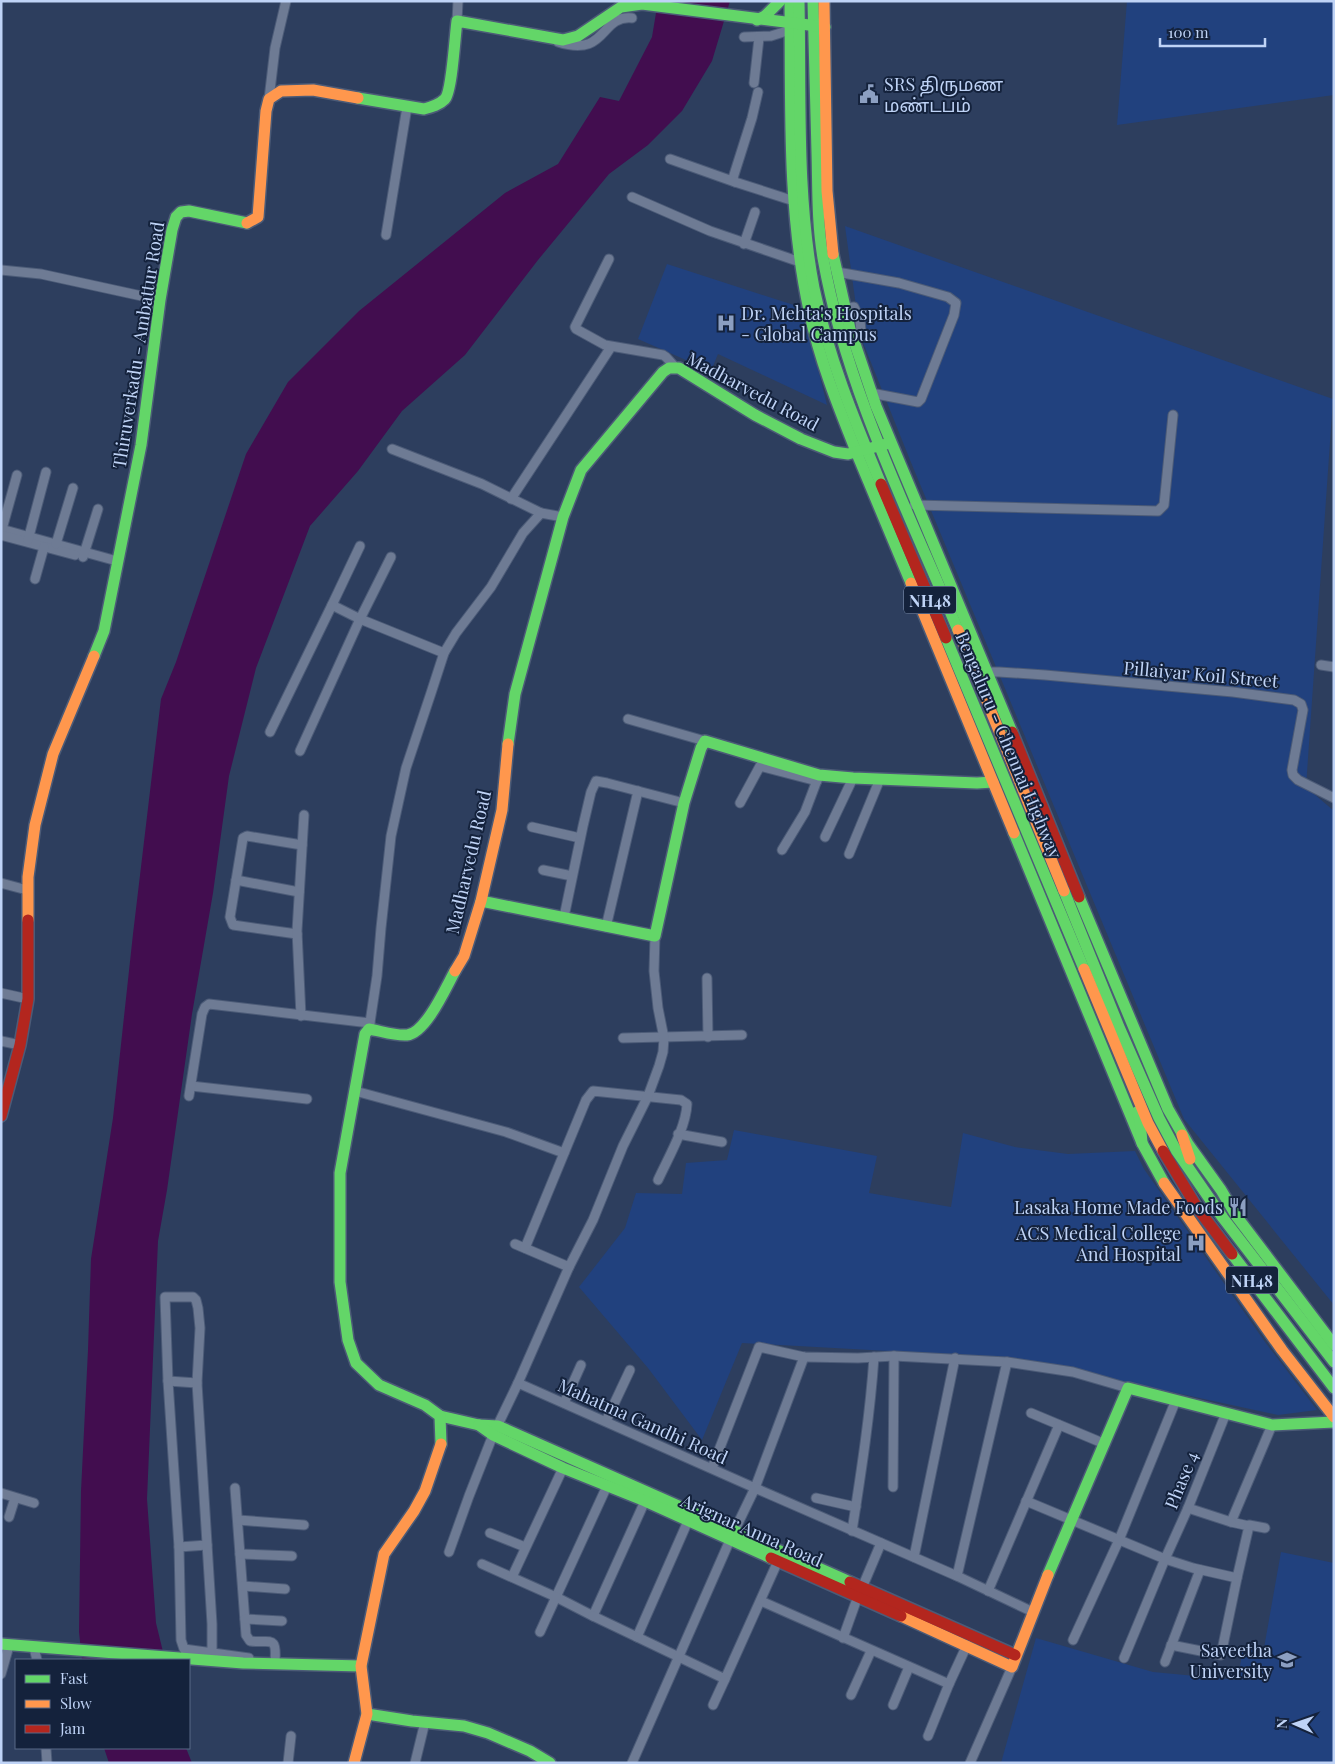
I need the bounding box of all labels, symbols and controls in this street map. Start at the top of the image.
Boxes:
scale bar [1160,15,1265,47]
text: 100 m [1168,22,1209,42]
place label: SRS திருமண மண்டபம் [884,72,1004,117]
public building icon: SRS திருமண மண்டபம் [858,83,880,105]
street label: Thiruverkadu - Ambattur Road [107,219,169,470]
place label: Dr. Mehta's Hospitals - Global Campus [741,301,912,346]
hospital icon: Dr. Mehta's Hospitals - Global Campus [715,312,737,334]
street label: Madharvedu Road [683,346,824,436]
road number: NH48 [904,586,956,614]
street label: Bengaluru - Chennai Highway [950,628,1068,862]
street label: Pillaiyar Koil Street [1123,655,1280,693]
street label: Madharvedu Road [440,787,496,936]
place label: Lasaka Home Made Foods [1014,1195,1223,1219]
restaurant icon: Lasaka Home Made Foods [1227,1196,1249,1218]
place label: ACS Medical College And Hospital [1015,1221,1181,1266]
hospital icon: ACS Medical College And Hospital [1185,1232,1207,1254]
road number: NH48 [1226,1266,1278,1294]
street label: Mahatma Gandhi Road [554,1373,732,1470]
street label: Phase 4 [1159,1448,1203,1512]
street label: Arignar Anna Road [677,1488,827,1572]
place label: Saveetha University [1189,1638,1272,1683]
school or university icon: Saveetha University [1276,1649,1298,1671]
legend [15,1659,190,1749]
text: Fast [60,1668,89,1688]
text: Slow [60,1693,92,1713]
north arrow [1270,1699,1320,1749]
text: Jam [59,1718,86,1738]
text: N [1272,1718,1291,1729]

